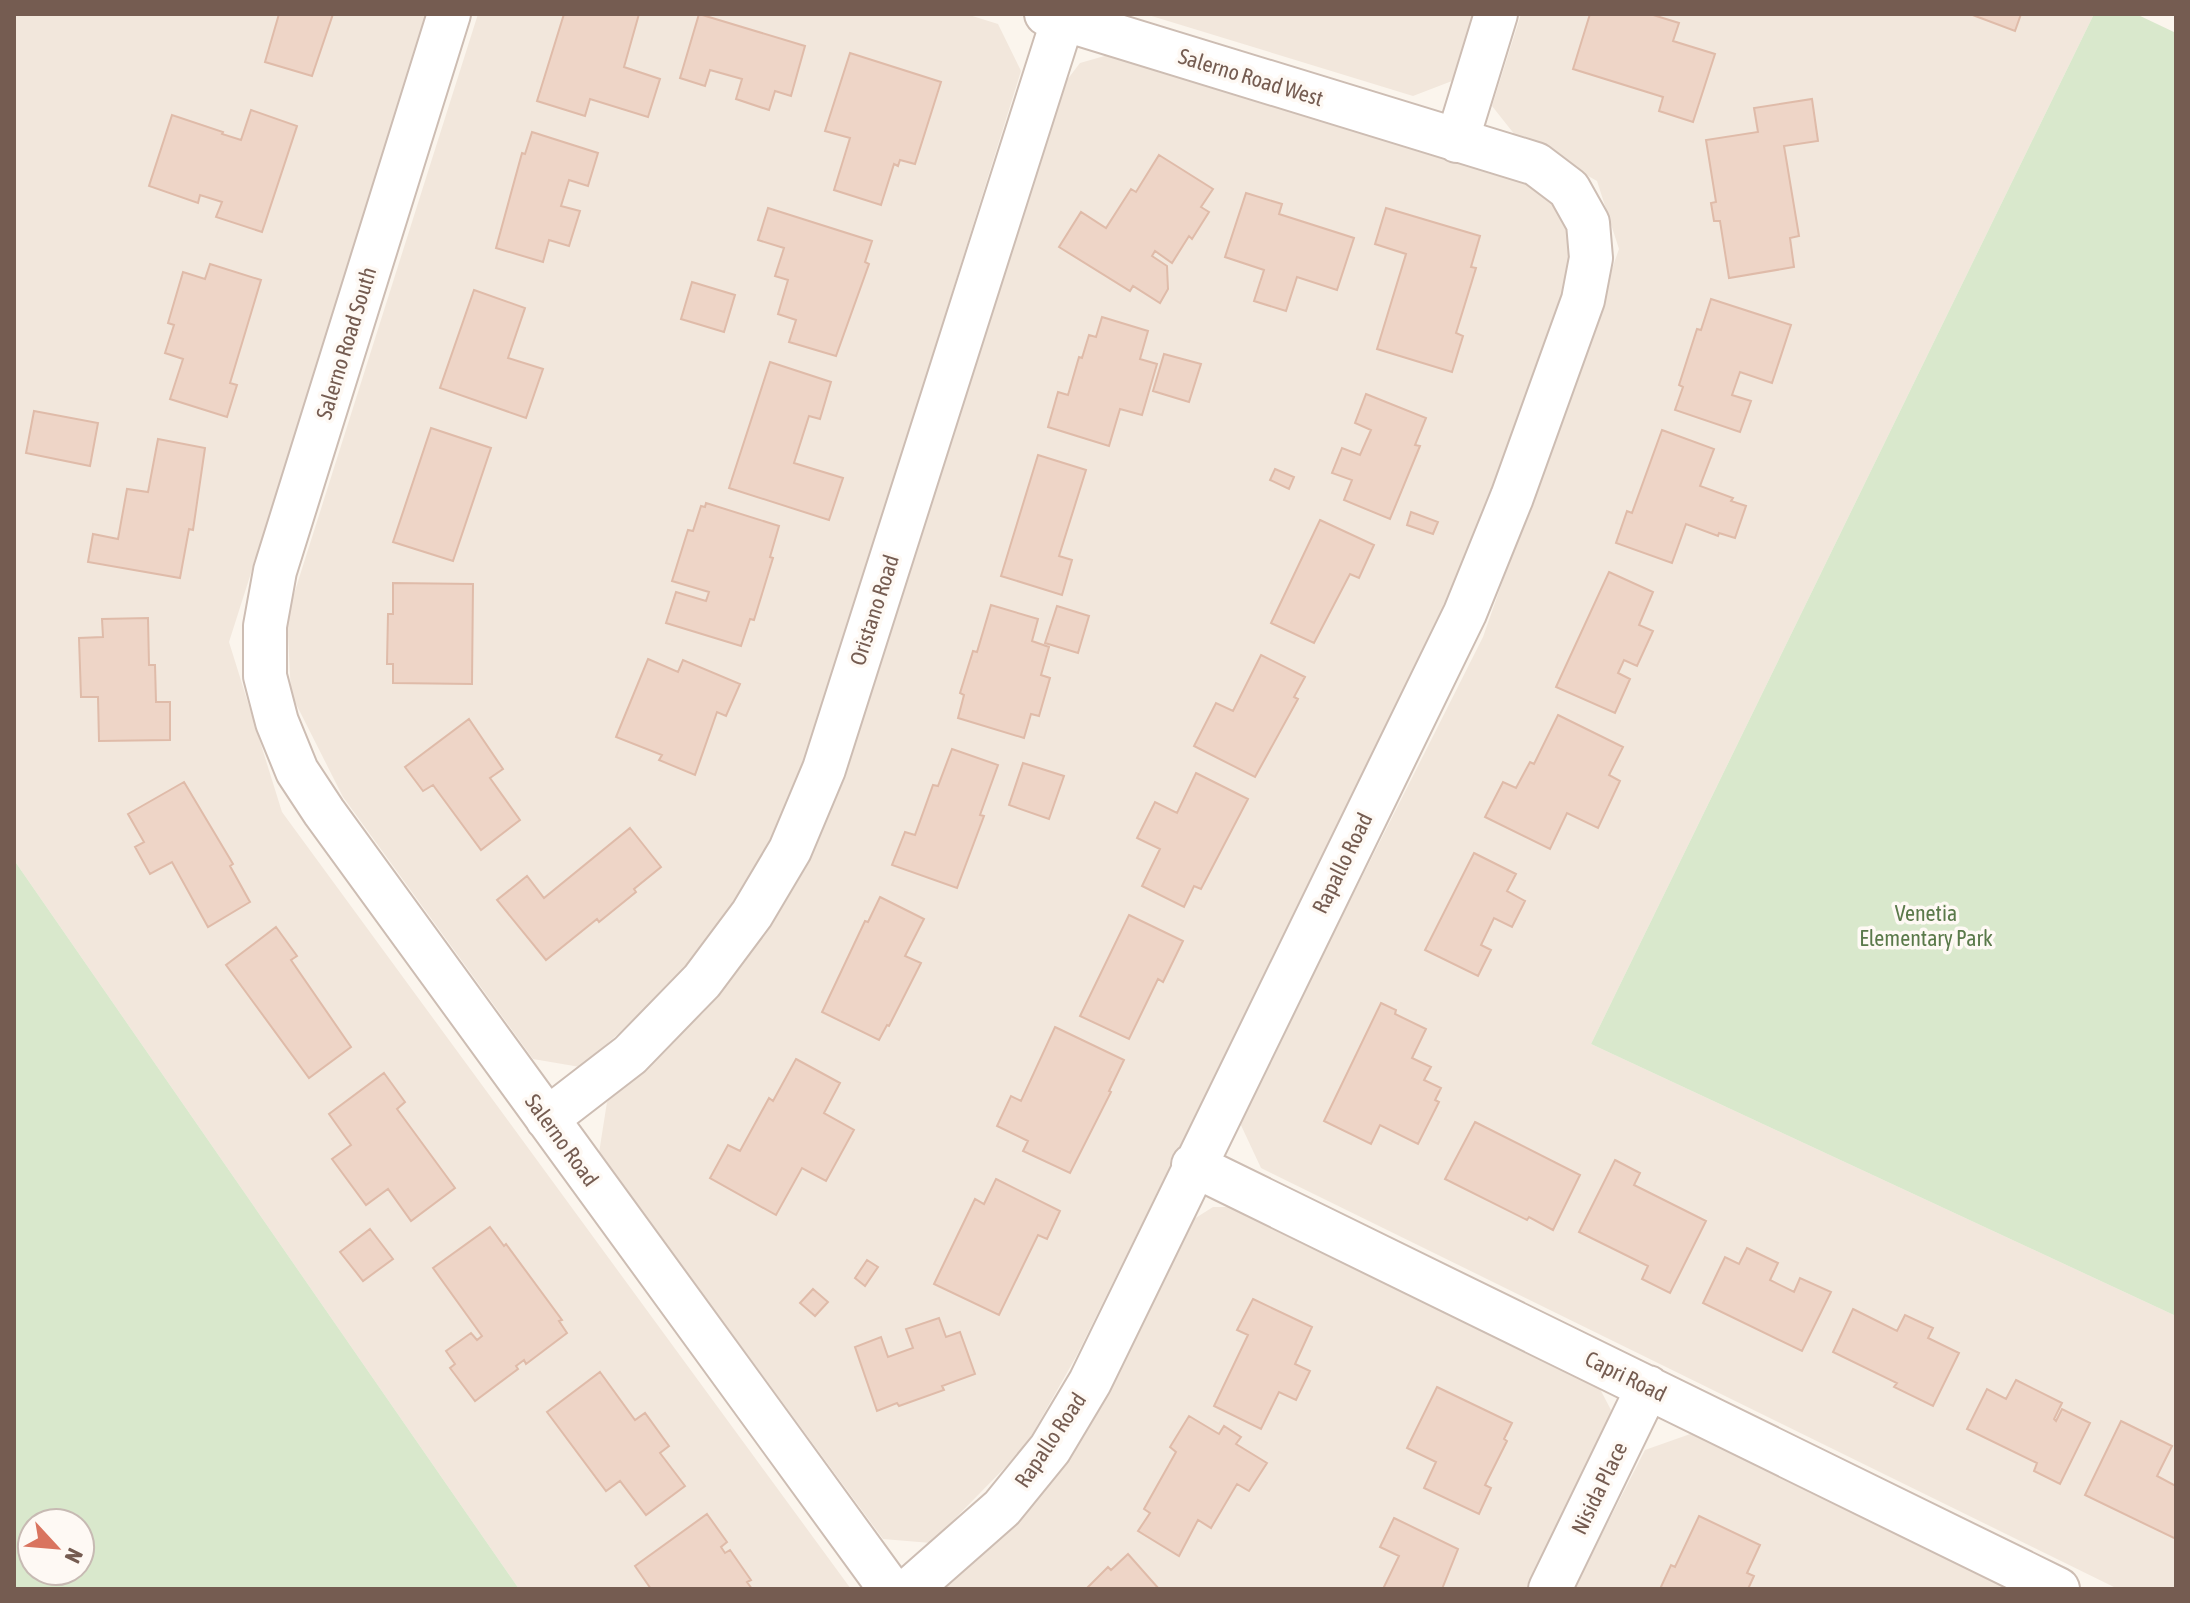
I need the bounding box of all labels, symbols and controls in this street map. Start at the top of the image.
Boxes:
street label: Salerno Road West [1175,43,1327,111]
street label: Salerno Road South [310,264,382,422]
street label: Oristano Road [844,551,904,669]
street label: Rapallo Road [1306,808,1378,918]
park label: Venetia Elementary Park [1859,900,1993,951]
street label: Salerno Road [520,1089,604,1191]
street label: Capri Road [1581,1345,1671,1407]
street label: Rapallo Road [1009,1388,1091,1492]
street label: Nisida Place [1566,1438,1632,1538]
north arrow [16,1507,96,1587]
text: N [59,1544,89,1567]

